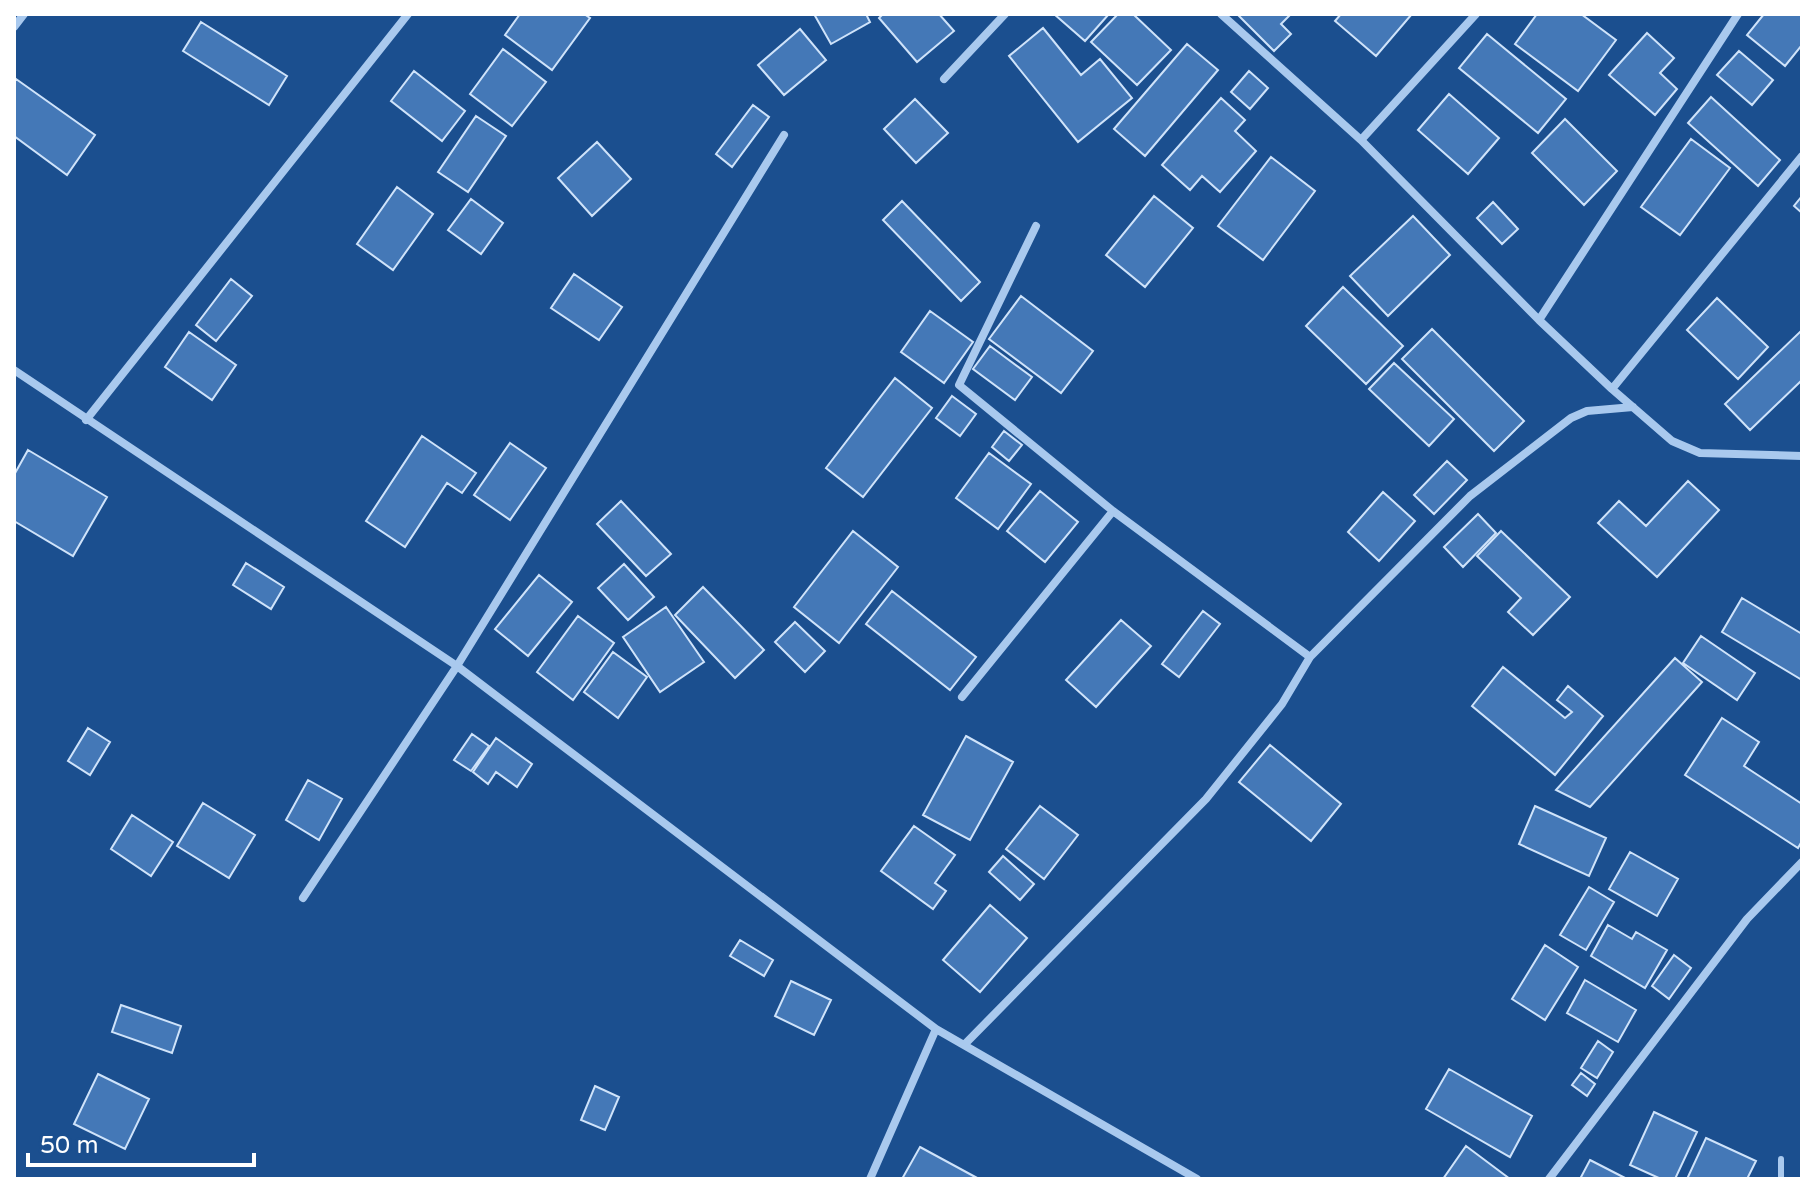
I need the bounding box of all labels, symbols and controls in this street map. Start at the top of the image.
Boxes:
scale bar [28,1117,254,1167]
text: 50 m [40,1131,98,1160]

